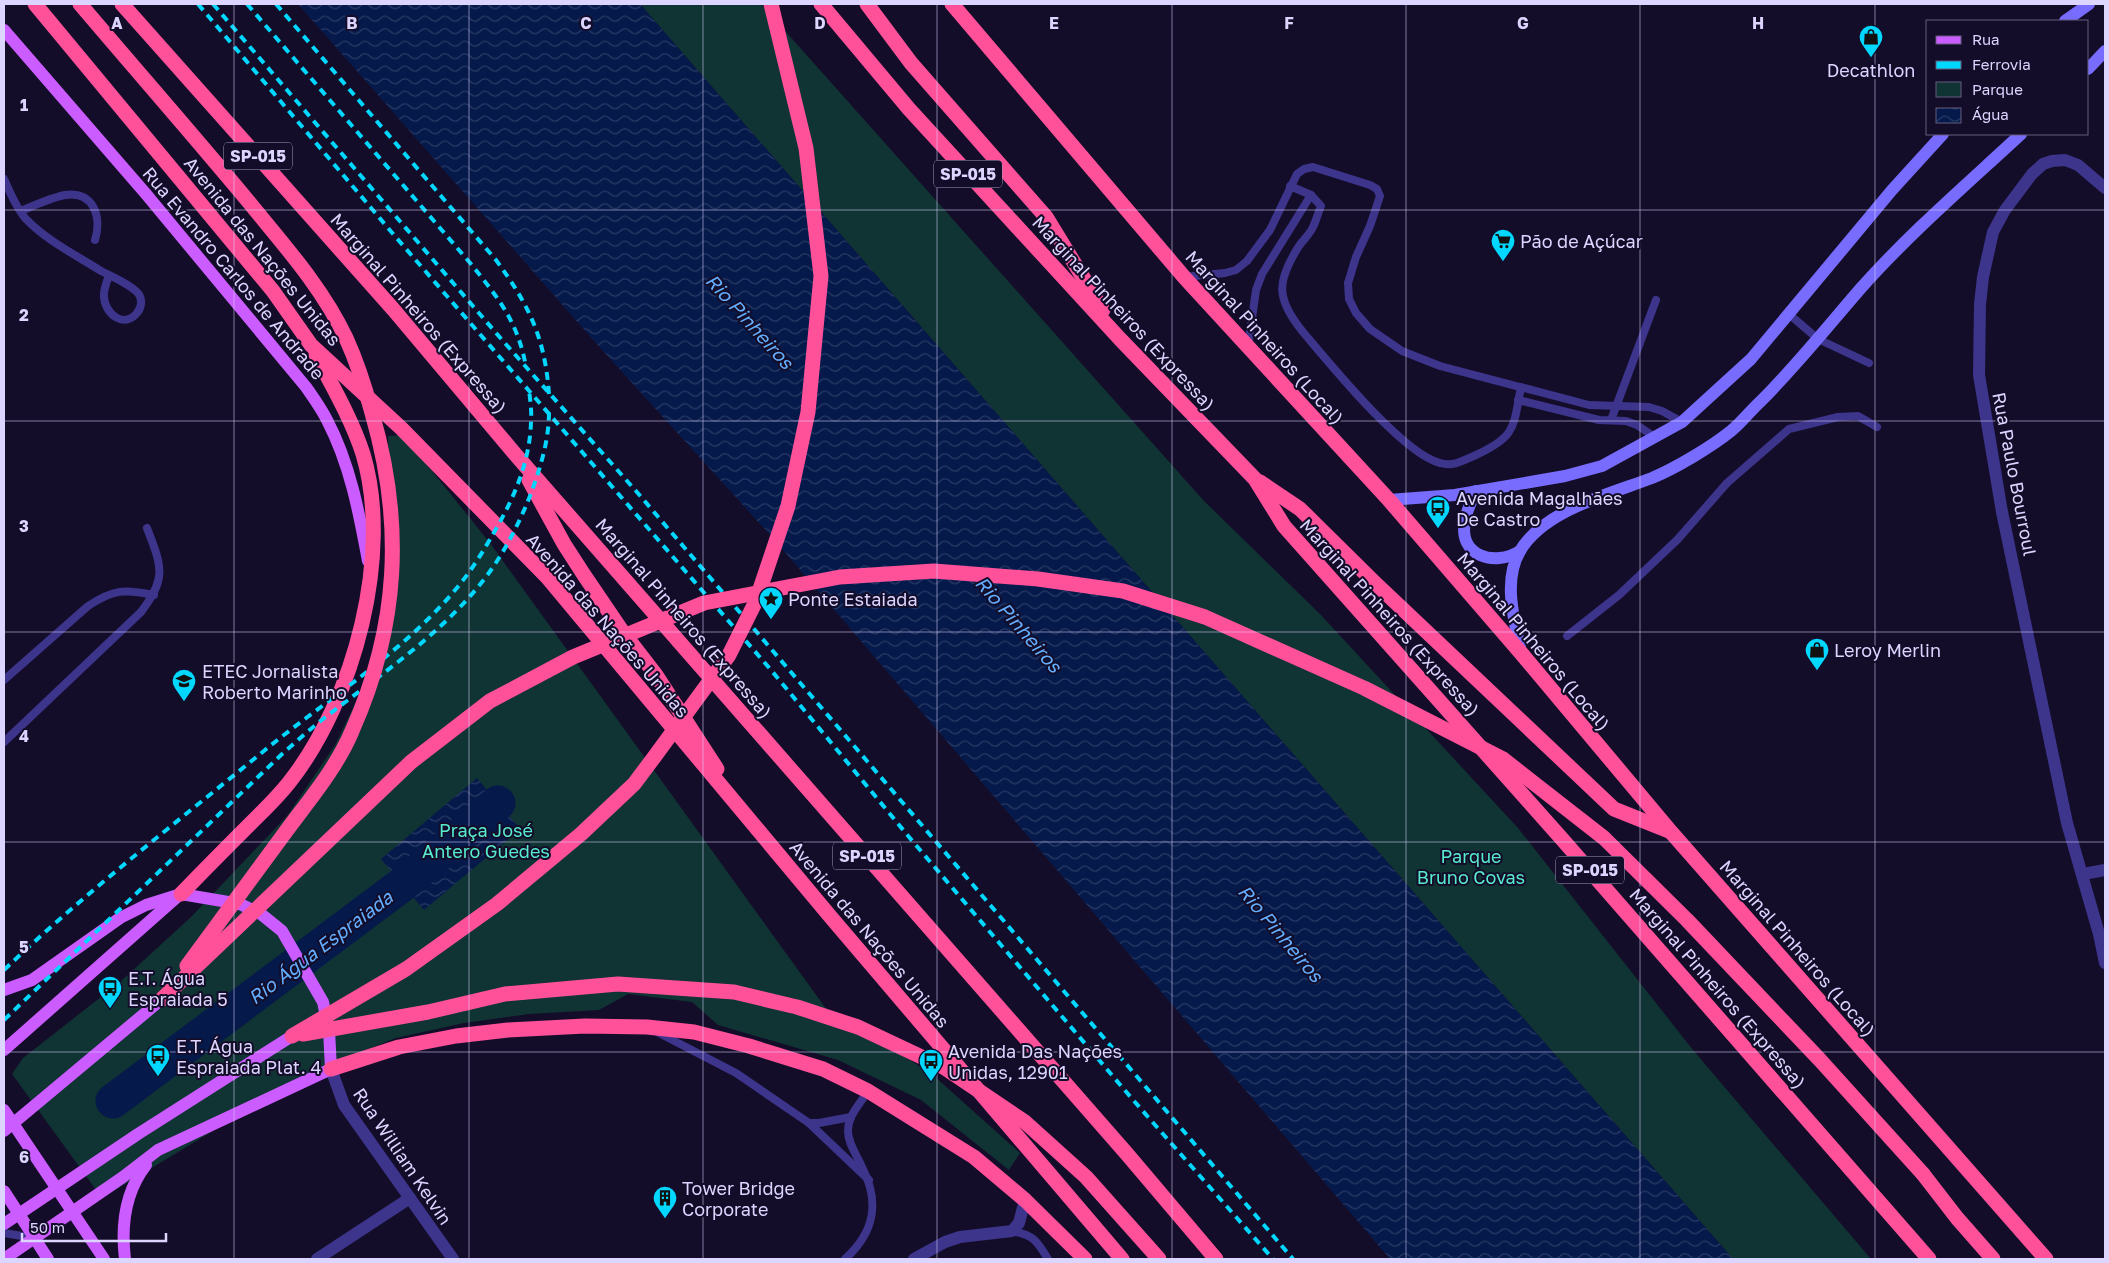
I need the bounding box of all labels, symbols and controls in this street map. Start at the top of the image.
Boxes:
text: A [111,13,123,33]
text: B [346,13,358,33]
text: C [580,13,592,33]
text: D [814,13,826,33]
text: E [1049,13,1059,33]
text: F [1284,13,1294,33]
text: G [1517,13,1529,33]
text: H [1752,13,1764,33]
legend [1926,20,2089,135]
shop icon: Decathlon [1858,24,1884,58]
text: Rua [1972,30,1999,48]
text: Ferrovia [1972,55,2031,73]
place label: Decathlon [1827,59,1915,81]
text: Parque [1972,80,2023,98]
text: 1 [20,95,28,115]
text: Água [1972,105,2009,123]
road number: SP-015 [224,142,292,170]
street label: Avenida das Nações Unidas [180,152,346,350]
road number: SP-015 [934,160,1002,188]
street label: Rua Evandro Carlos de Andrade [139,162,329,384]
street label: Marginal Pinheiros (Expressa) [326,209,512,417]
street label: Marginal Pinheiros (Expressa) [1028,211,1220,415]
supermarket icon: Pão de Açúcar [1490,228,1516,262]
place label: Pão de Açúcar [1520,230,1643,252]
street label: Marginal Pinheiros (Local) [1181,246,1349,428]
water label: Rio Pinheiros [701,269,799,374]
text: 2 [19,305,29,325]
street label: Rua Paulo Bourroul [1988,390,2042,558]
place label: Avenida Magalhães De Castro [1456,487,1623,530]
bus stop icon: Avenida Magalhães De Castro [1425,495,1451,529]
street label: Marginal Pinheiros (Expressa) [591,514,777,722]
street label: Marginal Pinheiros (Expressa) [1296,514,1484,720]
text: 3 [19,516,29,536]
street label: Avenida das Nações Unidas [522,528,694,722]
street label: Marginal Pinheiros (Local) [1453,547,1615,735]
water label: Rio Pinheiros [971,571,1068,677]
place icon: Ponte Estaiada [758,586,784,620]
place label: Ponte Estaiada [788,588,918,610]
shop icon: Leroy Merlin [1804,637,1830,671]
place label: Leroy Merlin [1834,639,1941,661]
place label: ETEC Jornalista Roberto Marinho [202,660,347,703]
school or university icon: ETEC Jornalista Roberto Marinho [171,668,197,702]
text: 4 [19,726,29,746]
park label: Praça José Antero Guedes [422,819,550,862]
street label: Avenida das Nações Unidas [785,836,955,1032]
road number: SP-015 [833,842,901,869]
park label: Parque Bruno Covas [1417,845,1525,888]
road number: SP-015 [1556,856,1624,884]
street label: Marginal Pinheiros (Local) [1716,856,1880,1040]
water label: Rio Pinheiros [1234,880,1329,987]
water label: Rio Água Espraiada [243,884,398,1009]
street label: Marginal Pinheiros (Expressa) [1625,884,1811,1092]
text: 5 [19,937,29,957]
place label: E.T. Água Espraiada 5 [128,967,228,1010]
bus stop icon: E.T. Água Espraiada 5 [97,975,123,1009]
place label: E.T. Água Espraiada Plat. 4 [176,1035,322,1078]
place label: Avenida Das Nações Unidas, 12901 [948,1040,1122,1083]
bus stop icon: E.T. Água Espraiada Plat. 4 [145,1043,171,1077]
bus stop icon: Avenida Das Nações Unidas, 12901 [918,1048,944,1082]
street label: Rua William Kelvin [349,1083,457,1229]
text: 6 [19,1147,29,1167]
place label: Tower Bridge Corporate [682,1177,795,1220]
building icon: Tower Bridge Corporate [652,1185,678,1219]
scale bar [22,1210,166,1242]
text: 50 m [30,1218,65,1236]

